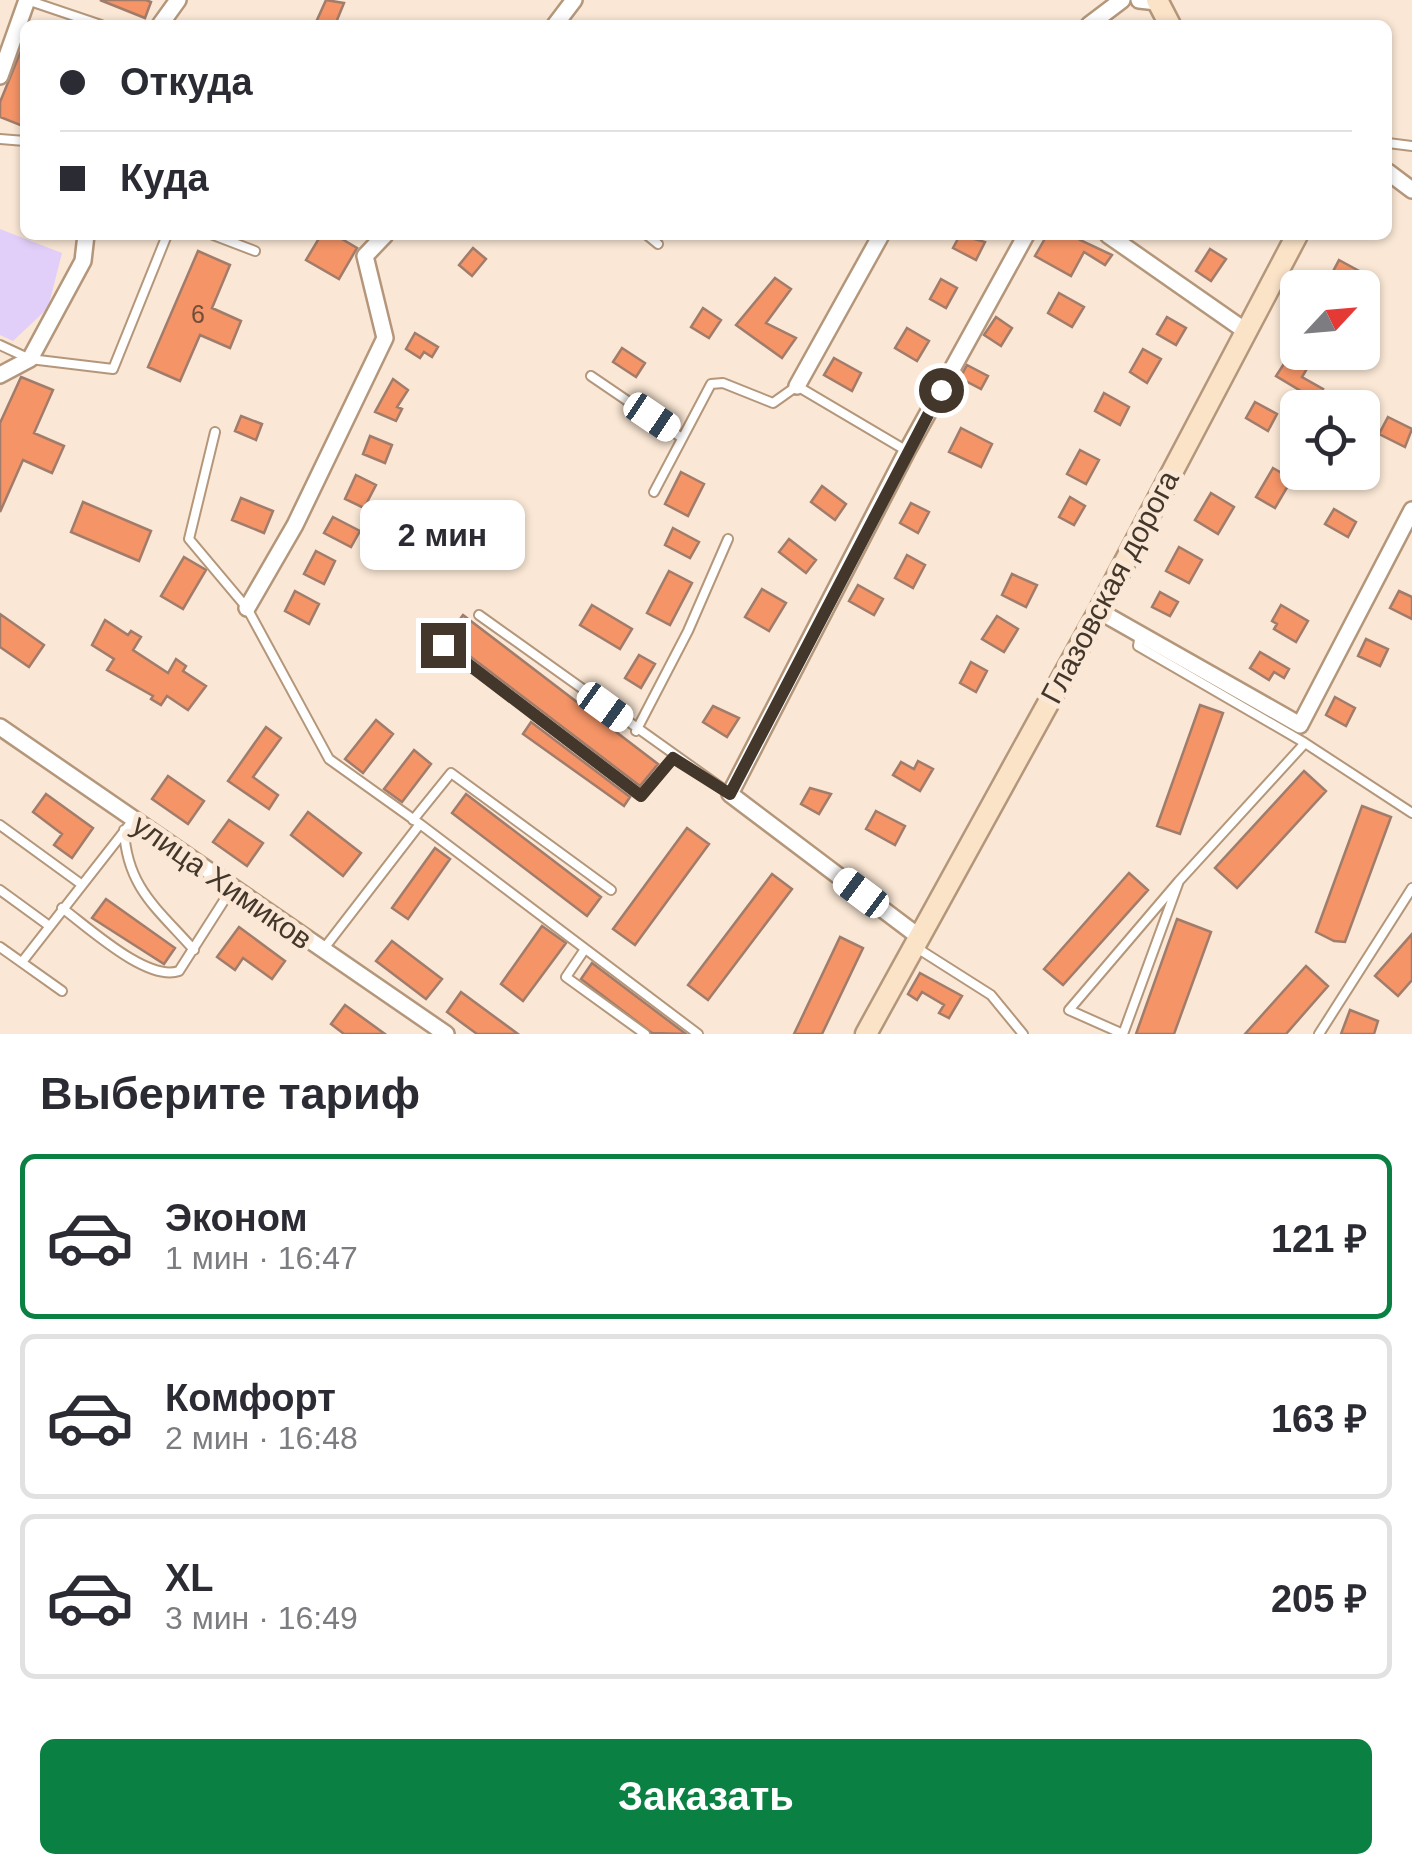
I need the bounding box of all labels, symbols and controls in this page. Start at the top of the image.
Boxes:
text: Откуда [120,61,253,103]
text: Куда [120,157,209,199]
north arrow [1280,270,1380,370]
map controls [1280,270,1380,490]
house number: 6 [191,300,205,328]
route start [919,368,964,413]
car [619,388,685,446]
button: locate [1280,390,1380,490]
street label: Глазовская дорога [1034,465,1185,709]
callout: 2 мин [360,500,526,570]
text: 2 мин [398,517,487,553]
route end [421,623,466,668]
car [572,677,638,737]
street label: улица Химиков [126,808,318,956]
car [828,863,894,923]
text: Выберите тариф [40,1068,420,1119]
icon: car [45,1192,135,1282]
text: Эконом [165,1197,308,1239]
text: 121 ₽ [1271,1218,1367,1260]
text: 1 мин · 16:47 [165,1240,358,1276]
icon: car [45,1372,135,1462]
text: Комфорт [165,1377,336,1419]
text: 163 ₽ [1271,1398,1367,1440]
text: 2 мин · 16:48 [165,1420,358,1456]
icon: car [45,1552,135,1642]
text: XL [165,1557,214,1599]
text: 205 ₽ [1271,1578,1367,1620]
text: 3 мин · 16:49 [165,1600,358,1636]
button: Заказать [40,1739,1372,1854]

